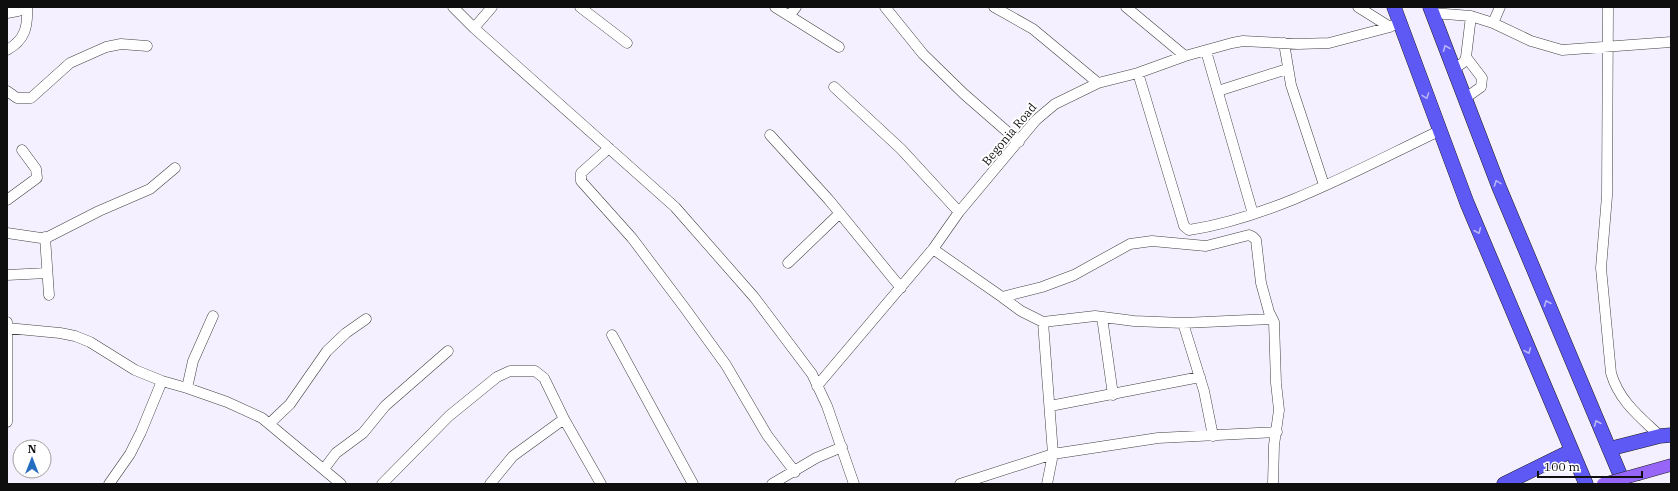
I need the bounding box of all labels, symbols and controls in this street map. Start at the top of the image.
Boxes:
one-way arrow [1442,45,1450,52]
one-way arrow [1422,93,1430,100]
street label: Begonia Road [978,100,1040,168]
one-way arrow [1494,179,1502,186]
one-way arrow [1474,227,1482,234]
one-way arrow [1544,299,1552,307]
one-way arrow [1524,347,1532,354]
one-way arrow [1594,419,1602,427]
north arrow [12,439,52,479]
text: N [28,442,37,456]
scale bar [1538,453,1642,479]
text: 100 m [1544,459,1580,474]

